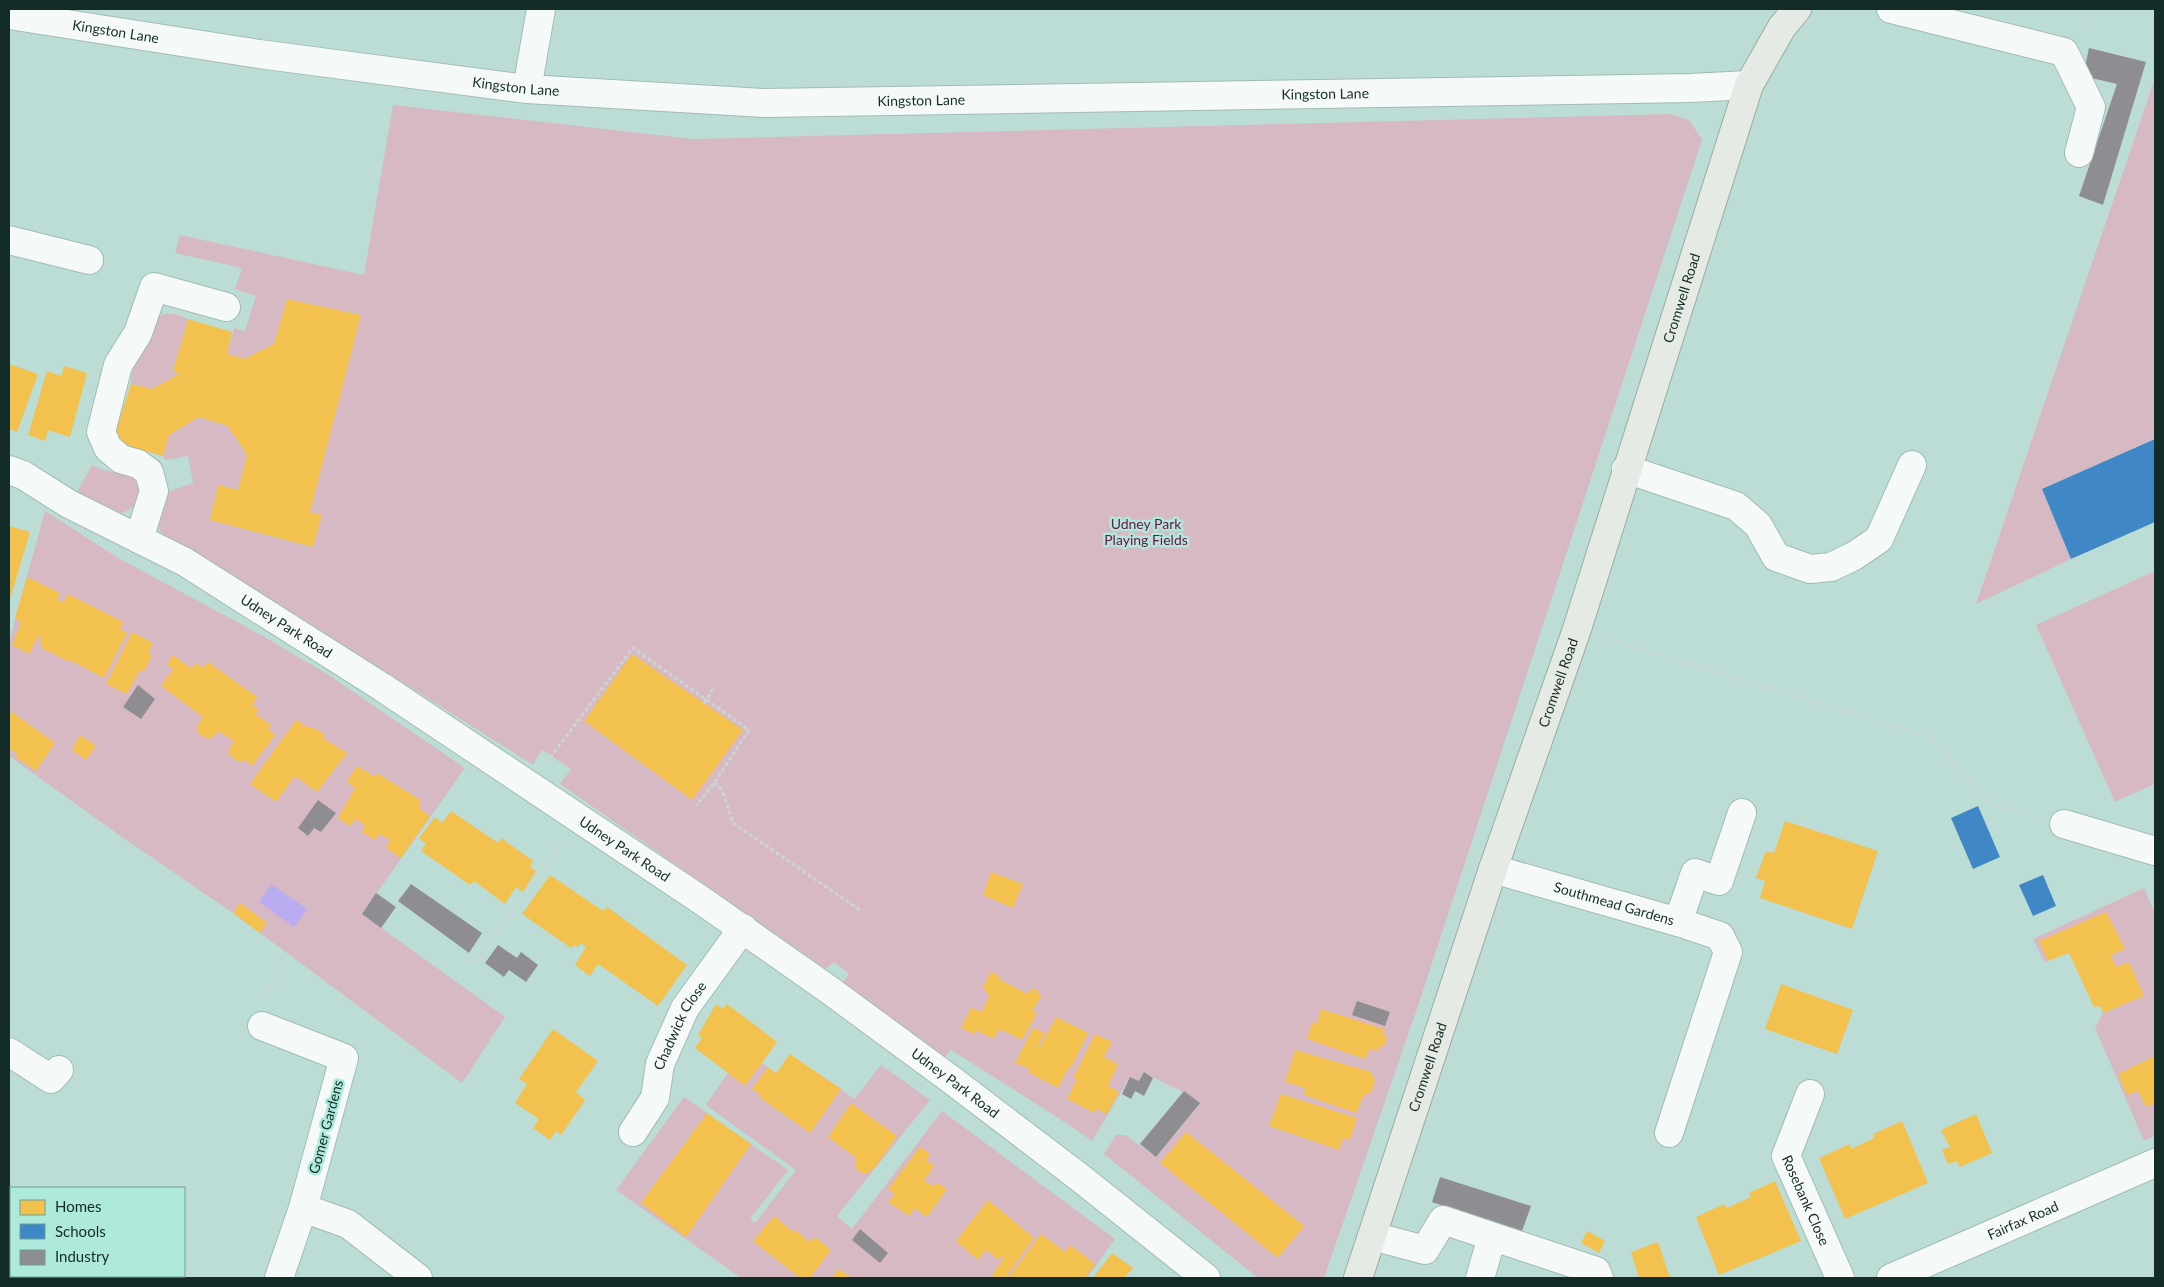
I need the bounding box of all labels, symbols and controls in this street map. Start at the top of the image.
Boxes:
street label: Kingston Lane [71,16,160,46]
street label: Kingston Lane [471,73,560,99]
street label: Kingston Lane [1281,84,1369,103]
street label: Kingston Lane [877,91,965,109]
street label: Cromwell Road [1659,251,1703,345]
park label: Udney Park Playing Fields [1104,515,1188,548]
street label: Udney Park Road [238,590,336,661]
street label: Cromwell Road [1534,636,1581,729]
street label: Udney Park Road [576,812,673,885]
street label: Southmead Gardens [1552,878,1677,929]
street label: Chadwick Close [650,978,710,1071]
street label: Cromwell Road [1404,1020,1450,1114]
street label: Udney Park Road [908,1044,1003,1121]
street label: Gomer Gardens [305,1078,346,1176]
street label: Rosebank Close [1779,1152,1834,1248]
legend [10,1187,185,1277]
text: Homes [55,1197,101,1215]
street label: Fairfax Road [1985,1197,2061,1243]
text: Schools [55,1222,106,1240]
text: Industry [55,1247,110,1265]

